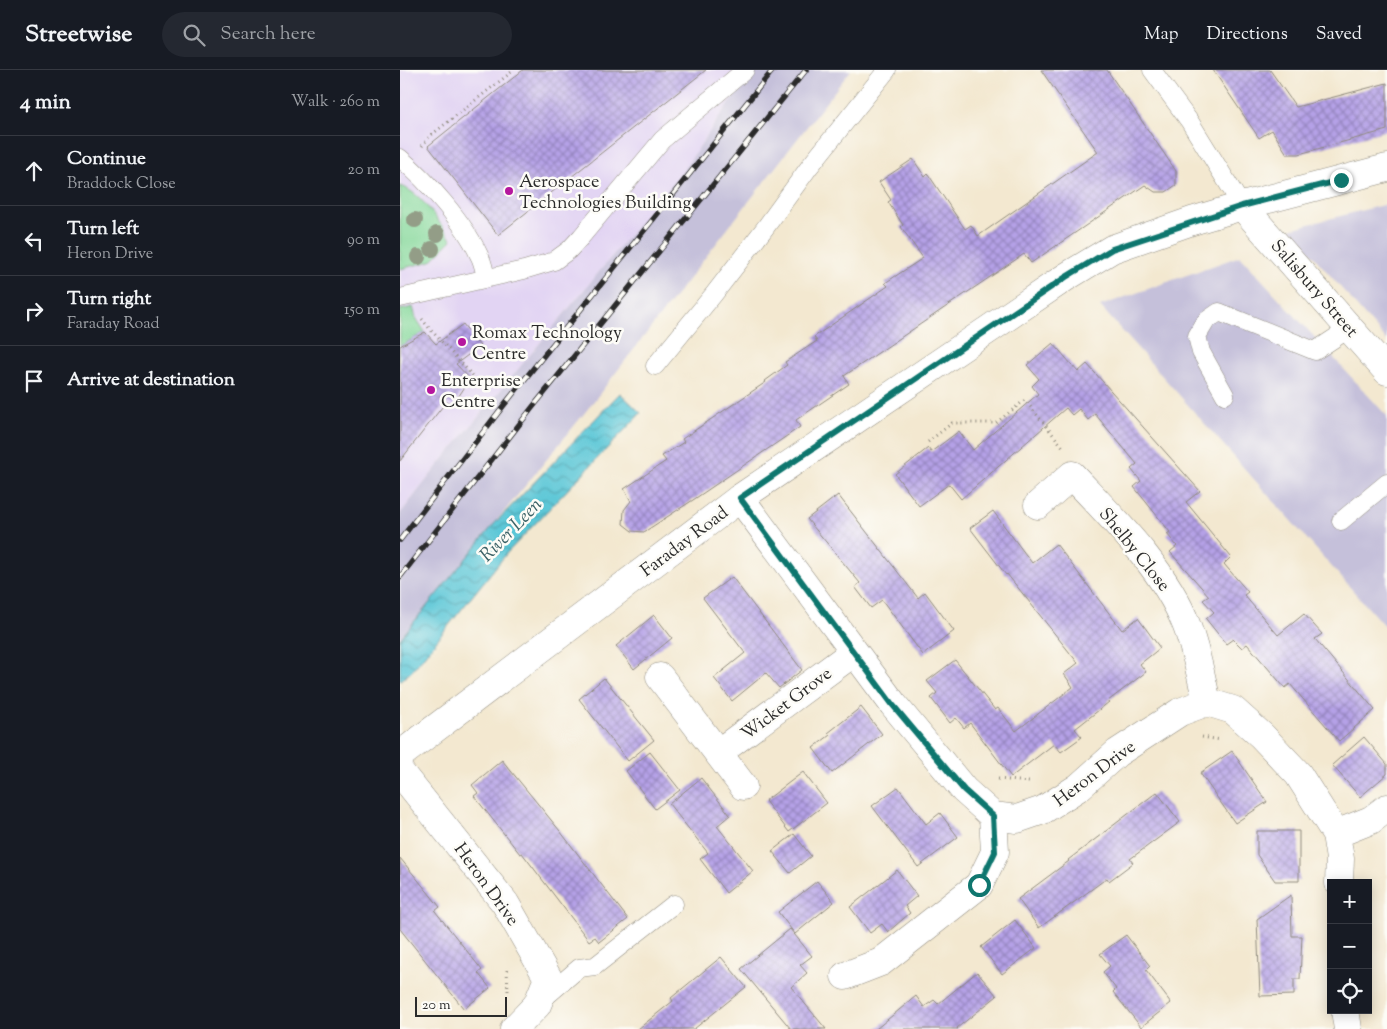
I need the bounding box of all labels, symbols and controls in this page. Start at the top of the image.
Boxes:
search box [162,12,512,57]
text: Streetwise [25,18,132,52]
icon: search [180,21,208,49]
text: Search here [220,21,316,48]
text: Map [1144,22,1179,48]
text: Directions [1207,22,1288,48]
text: Saved [1316,22,1362,48]
text: 4 min [20,88,71,118]
text: Walk · 260 m [291,91,380,114]
text: Continue [67,146,146,173]
icon: ahead [20,157,48,185]
text: 20 m [347,159,380,182]
route end [1330,169,1353,192]
place label: Aerospace Technologies Building [519,170,691,217]
text: Braddock Close [67,173,176,196]
marker: Aerospace Technologies Building [503,185,515,197]
text: Turn left [67,216,139,243]
icon: left [20,227,48,255]
text: 90 m [347,229,380,252]
street label: Salisbury Street [1264,235,1363,344]
text: Heron Drive [67,243,153,266]
text: Turn right [67,286,151,313]
icon: right [20,297,48,325]
text: 150 m [344,299,380,322]
text: Faraday Road [67,313,159,336]
place label: Romax Technology Centre [472,321,622,368]
marker: Romax Technology Centre [456,336,468,348]
icon: arrive [20,367,48,395]
text: Arrive at destination [67,367,235,394]
place label: Enterprise Centre [441,369,521,416]
marker: Enterprise Centre [425,384,437,396]
water label: River Leen [474,493,549,569]
street label: Faraday Road [636,501,735,584]
street label: Shelby Close [1091,503,1175,598]
street label: Wicket Grove [736,662,838,747]
street label: Heron Drive [1049,735,1142,814]
street label: Heron Drive [446,838,524,932]
route start [968,874,991,897]
map controls [1327,879,1372,1014]
button: + [1327,879,1372,924]
button: − [1327,924,1372,969]
button: locate [1327,969,1372,1014]
scale bar [415,994,508,1017]
text: 20 m [422,996,451,1016]

